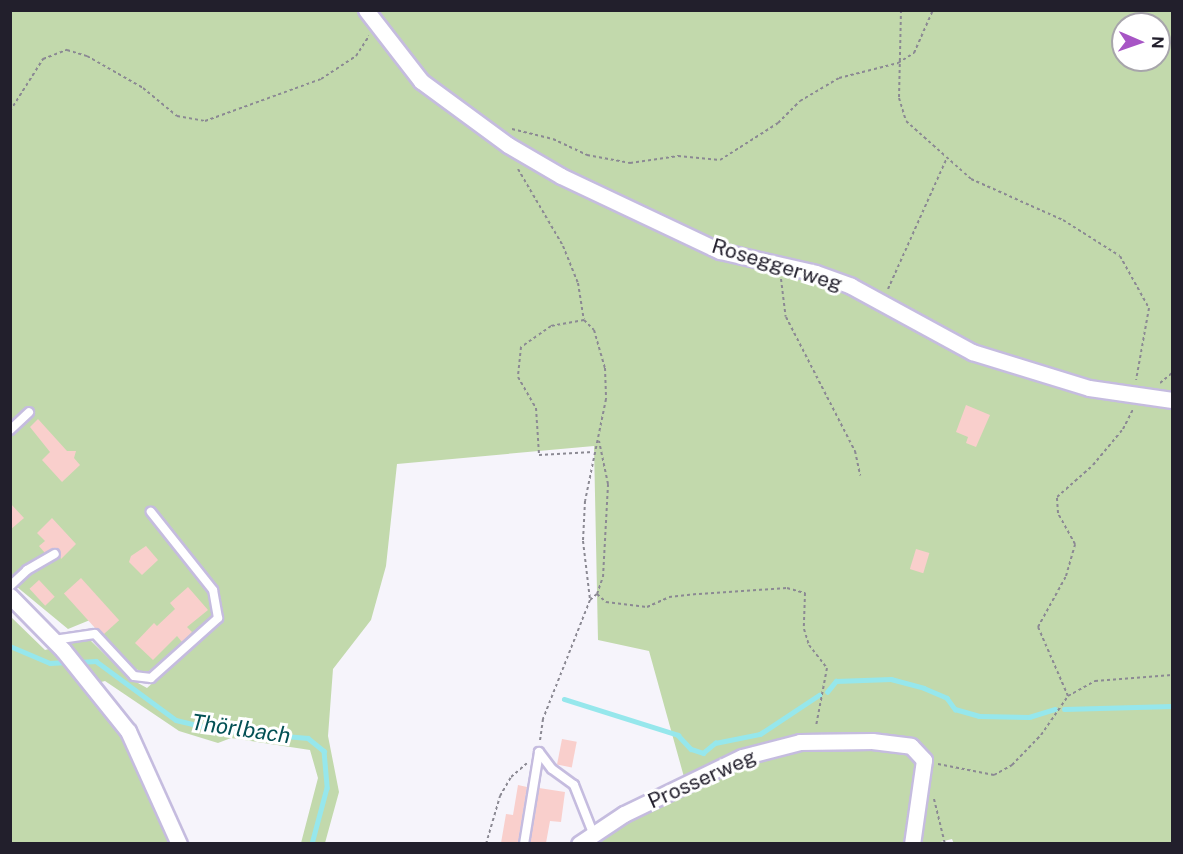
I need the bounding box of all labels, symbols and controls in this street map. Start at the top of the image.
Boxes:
north arrow [1111,12,1171,72]
text: N [1148,36,1167,49]
street label: Roseggerweg [709,233,845,297]
water label: Thörlbach [190,709,292,749]
street label: Prosserweg [644,744,760,814]

